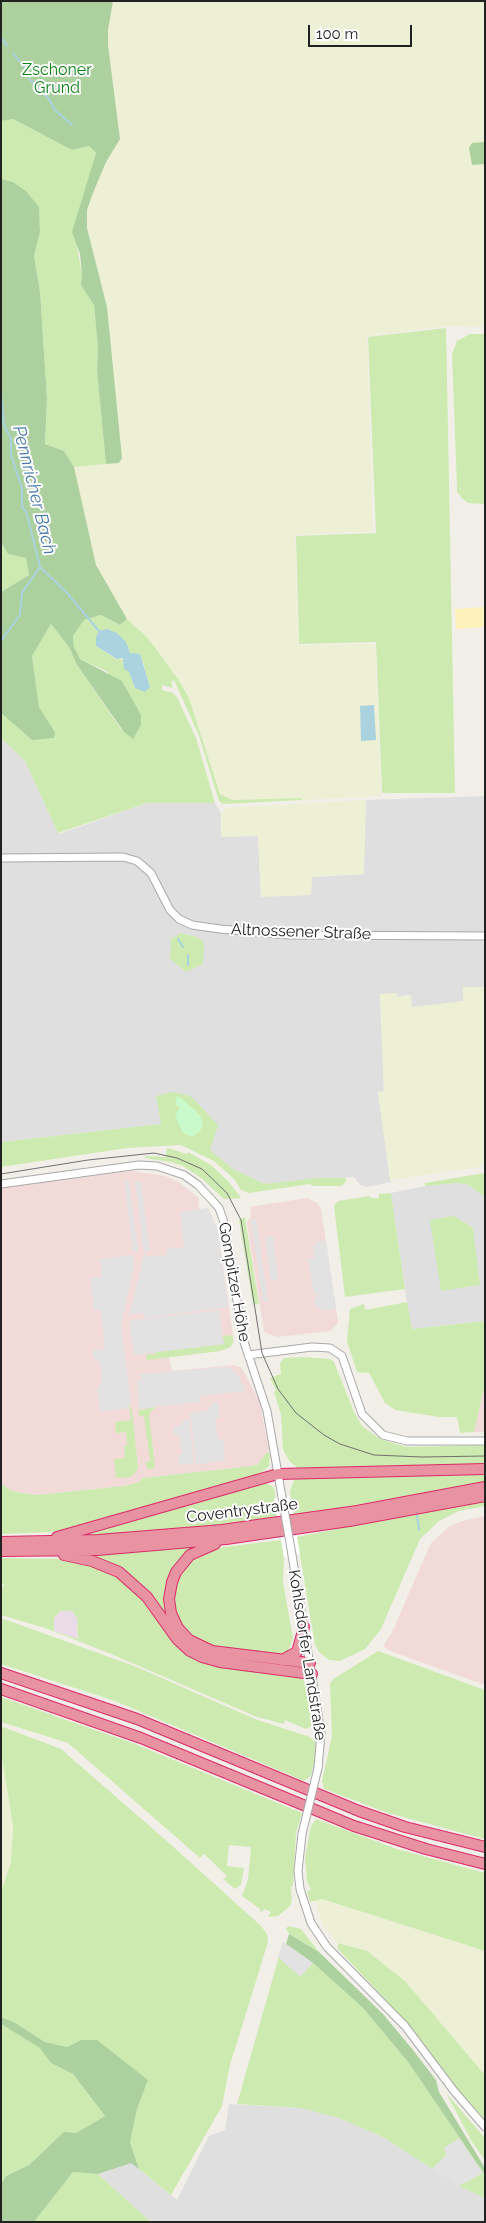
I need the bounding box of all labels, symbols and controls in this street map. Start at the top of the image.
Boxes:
scale bar [311,15,415,47]
text: 100 m [316,25,358,43]
park label: Zschoner Grund [22,60,92,98]
water label: Pennricher Bach [8,423,60,557]
street label: Altnossener Straße [231,920,371,944]
street label: Gompitzer Höhe [214,1221,254,1343]
street label: Coventrystraße [185,1495,299,1527]
street label: Kohlsdorfer Landstraße [284,1568,330,1742]

